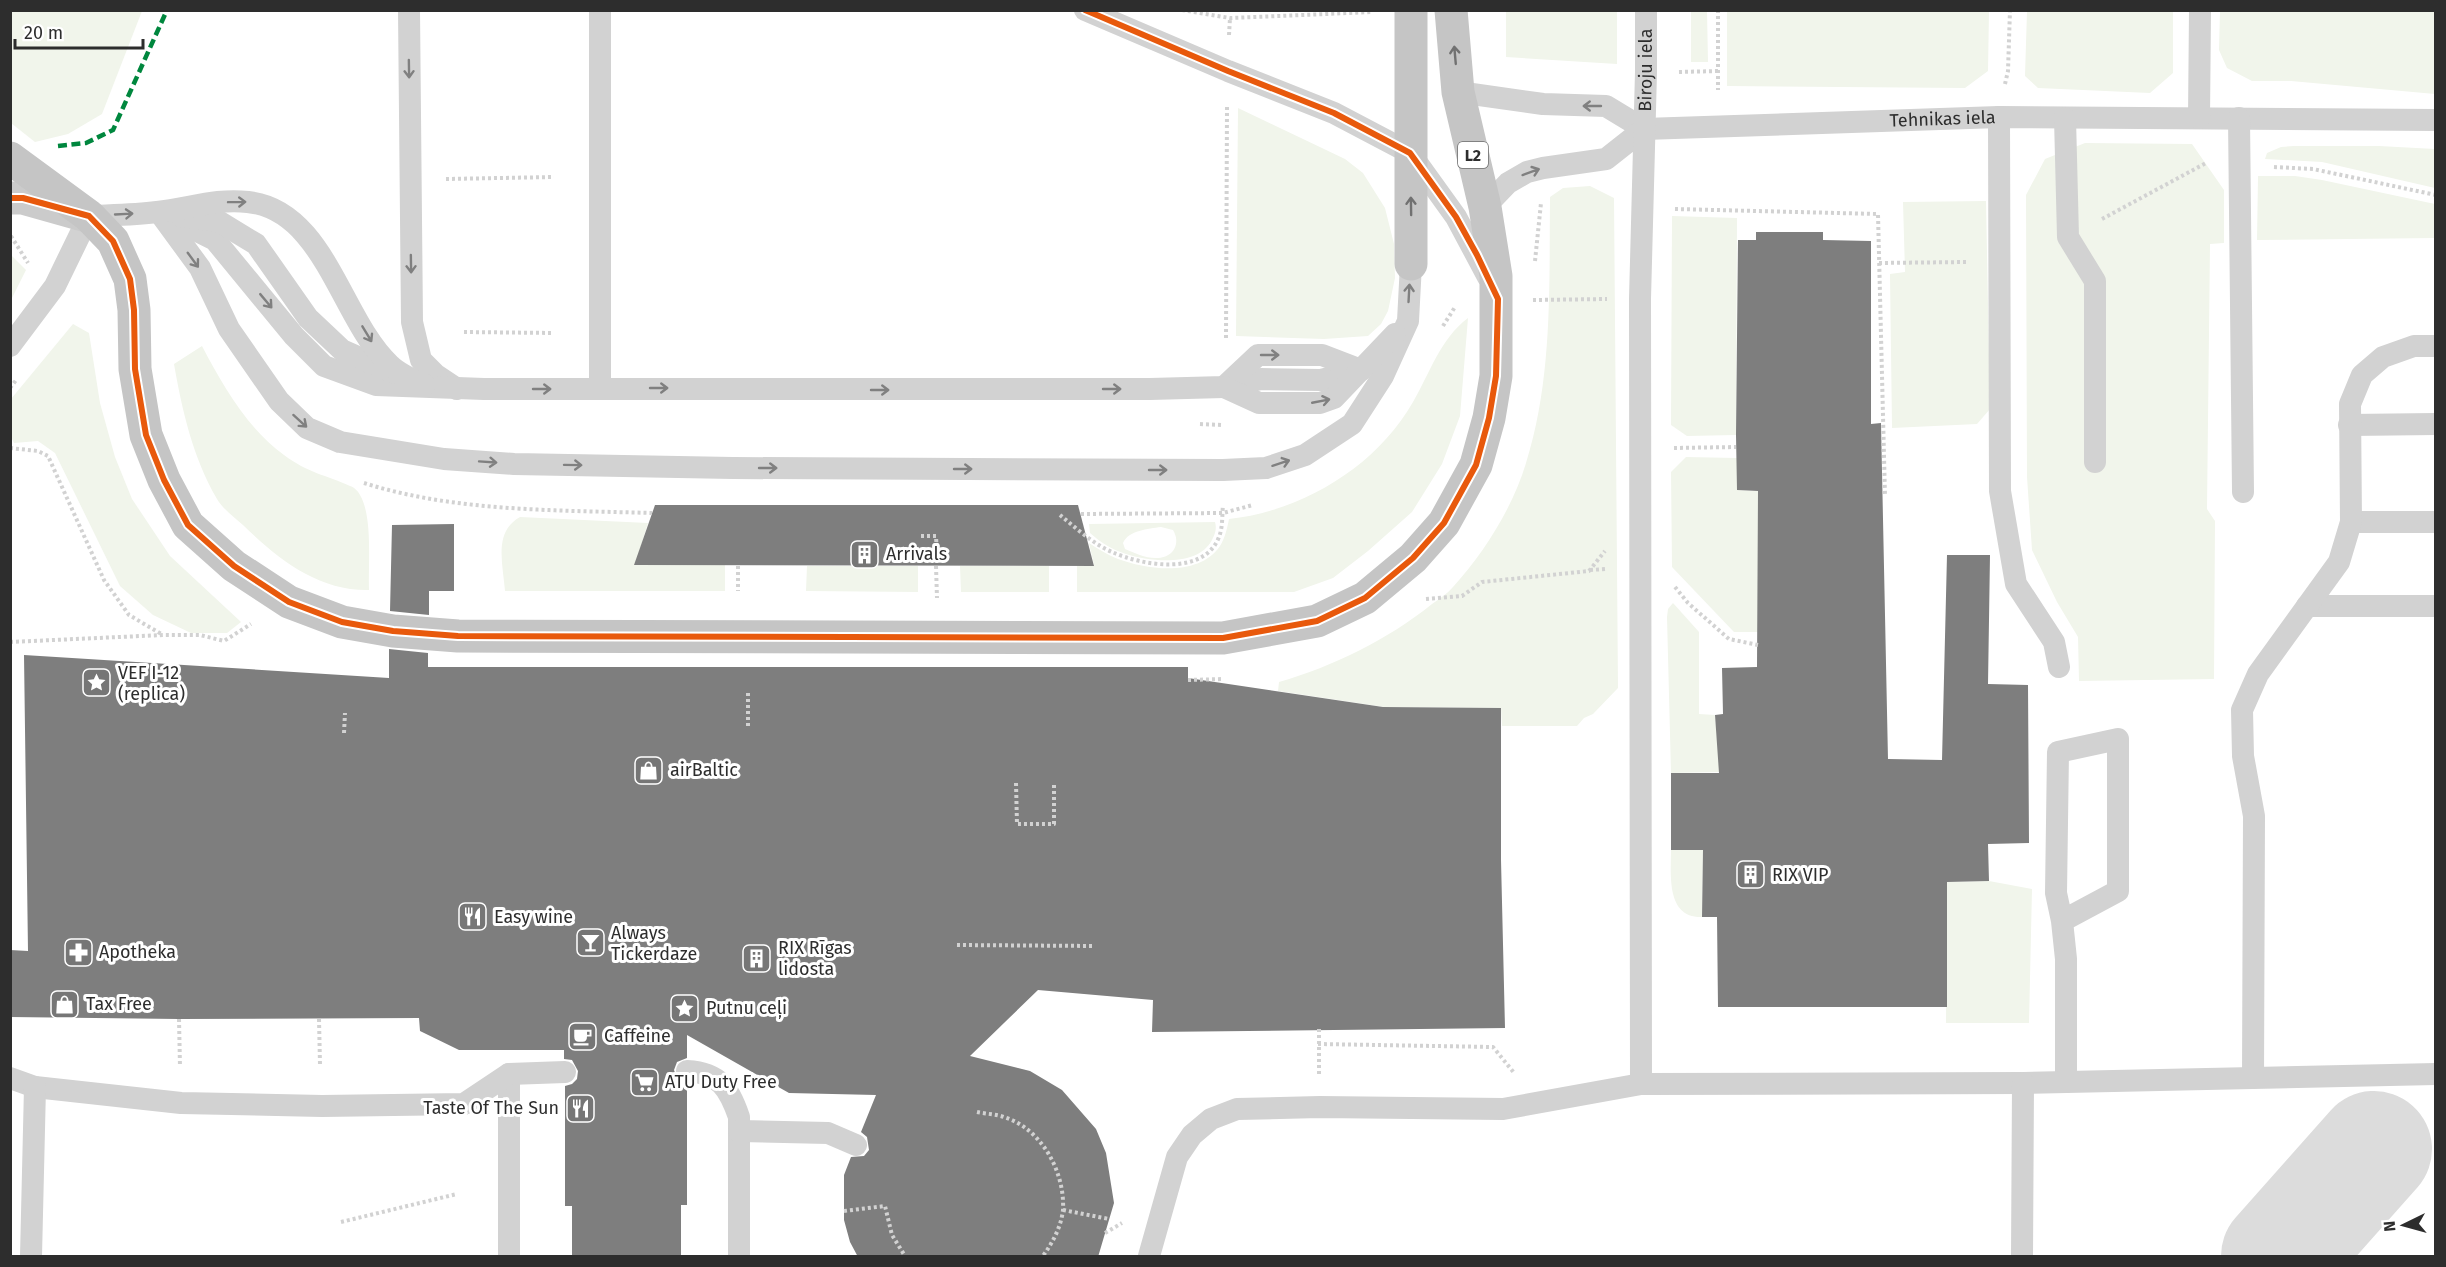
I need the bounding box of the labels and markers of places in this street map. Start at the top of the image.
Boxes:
building icon: Arrivals [849,538,881,570]
place label: Arrivals [886,543,947,565]
place label: VEF I-12 (replica) [118,662,185,705]
place icon: VEF I-12 (replica) [81,667,113,699]
shop icon: airBaltic [633,754,665,786]
place label: airBaltic [670,759,738,781]
building icon: RIX VIP [1735,859,1767,891]
place label: RIX VIP [1772,864,1828,886]
restaurant icon: Easy wine [457,901,489,933]
place label: Easy wine [494,906,573,928]
place label: Always Tickerdaze [611,922,697,965]
bar icon: Always Tickerdaze [574,927,606,959]
pharmacy icon: Apotheka [62,936,94,968]
place label: RIX Rīgas lidosta [778,937,852,980]
place label: Apotheka [99,941,176,963]
building icon: RIX Rīgas lidosta [741,942,773,974]
shop icon: Tax Free [49,988,81,1020]
place icon: Putnu ceļi [669,992,701,1024]
place label: Tax Free [86,993,152,1015]
place label: Putnu ceļi [706,997,787,1020]
cafe icon: Caffeine [567,1020,599,1052]
place label: Caffeine [604,1025,671,1047]
supermarket icon: ATU Duty Free [628,1066,660,1098]
place label: ATU Duty Free [665,1071,777,1093]
restaurant icon: Taste Of The Sun [564,1092,596,1124]
place label: Taste Of The Sun [423,1097,559,1119]

